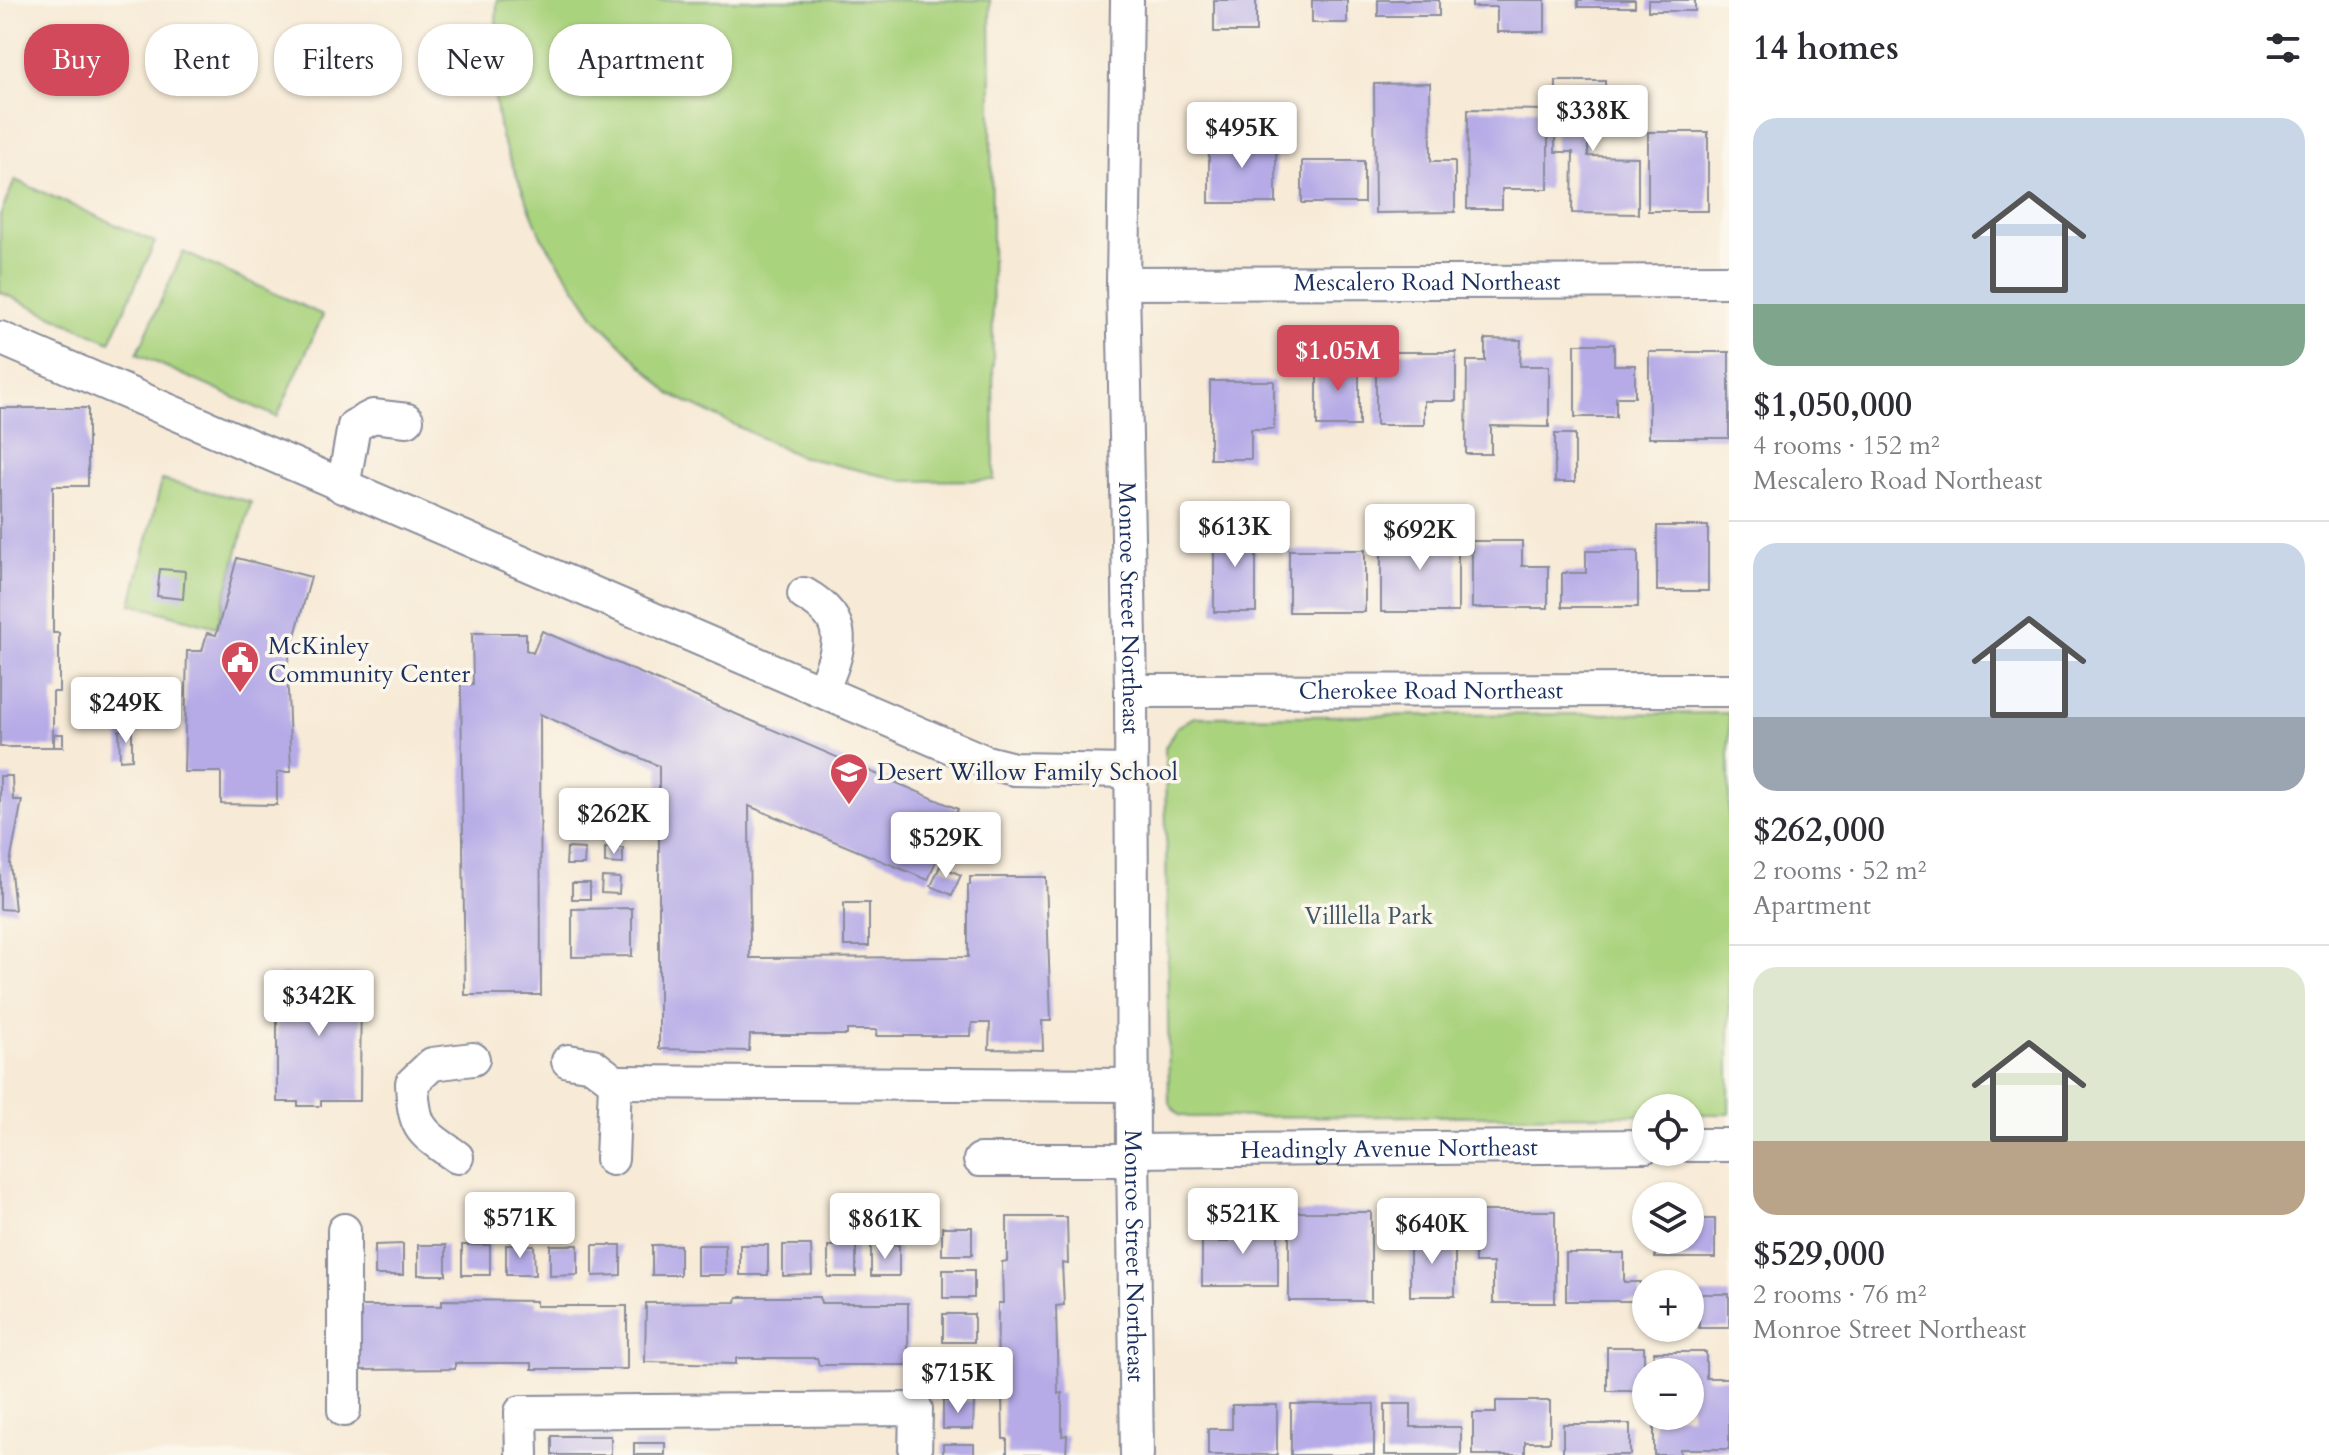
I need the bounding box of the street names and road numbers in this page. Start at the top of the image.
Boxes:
street label: Mescalero Road Northeast [1293,265,1561,299]
street label: Monroe Street Northeast [1110,481,1148,735]
street label: Cherokee Road Northeast [1299,674,1564,707]
street label: Monroe Street Northeast [1116,1130,1153,1383]
street label: Headingly Avenue Northeast [1240,1131,1538,1166]

